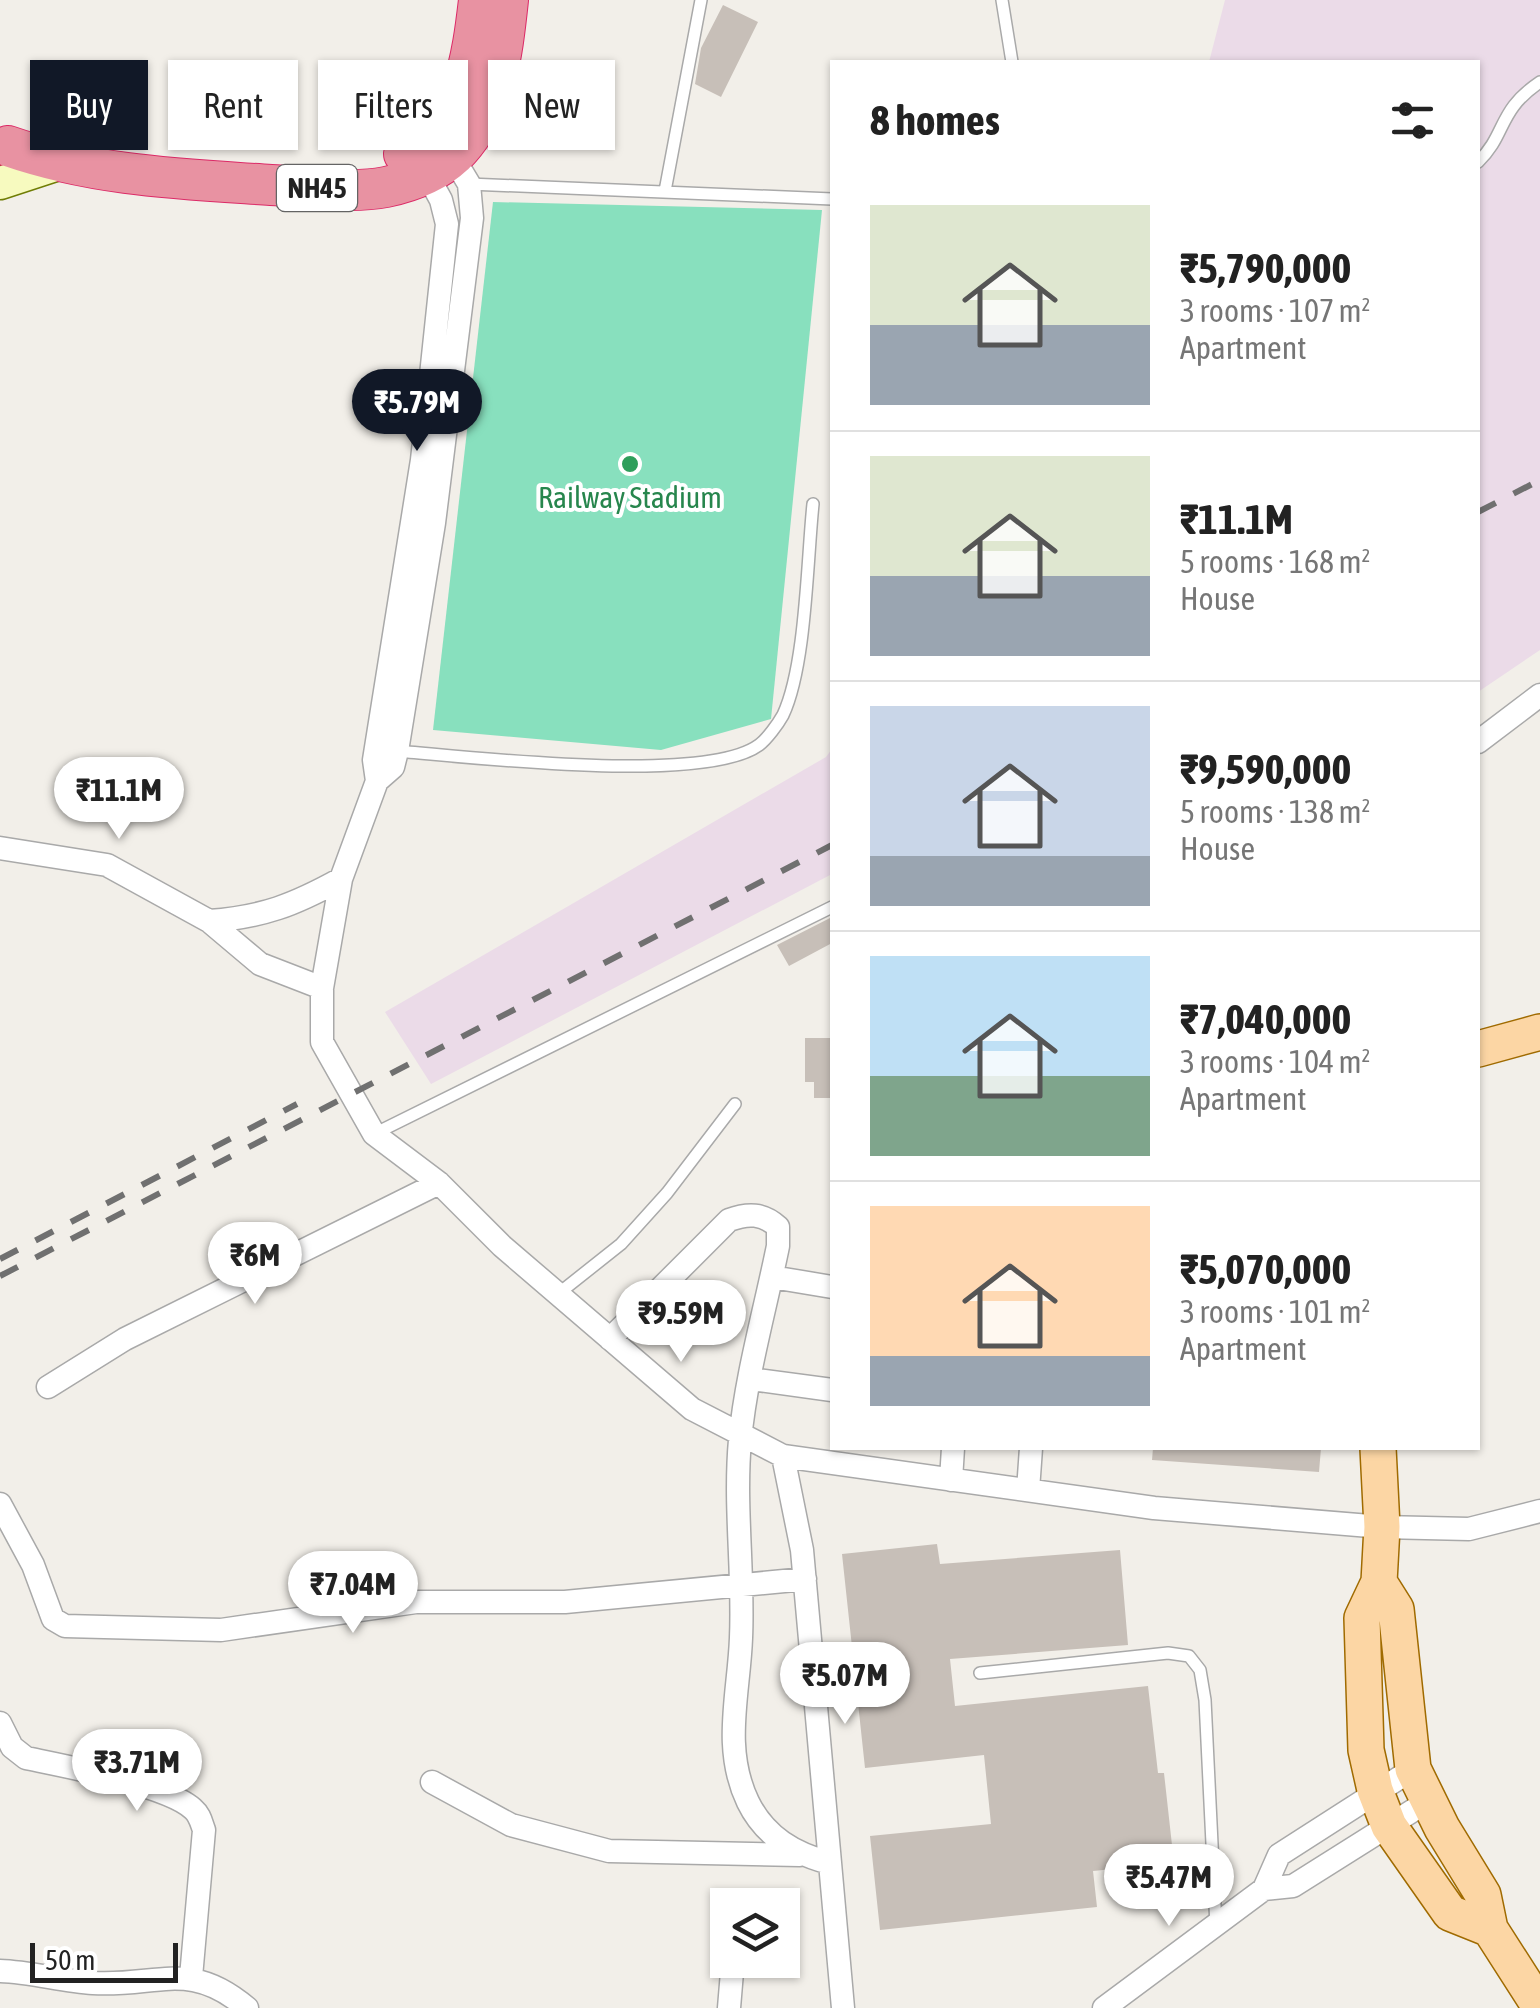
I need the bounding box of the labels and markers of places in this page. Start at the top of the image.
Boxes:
pin: ₹5.79M [336,369,498,454]
marker: Railway Stadium [619,453,641,475]
place label: Railway Stadium [538,480,722,514]
pin: ₹11.1M [38,757,200,842]
pin: ₹6M [207,1222,303,1307]
pin: ₹9.59M [600,1280,762,1365]
pin: ₹7.04M [272,1551,434,1636]
pin: ₹5.07M [764,1642,926,1727]
pin: ₹3.71M [56,1729,218,1814]
pin: ₹5.47M [1088,1844,1250,1929]

